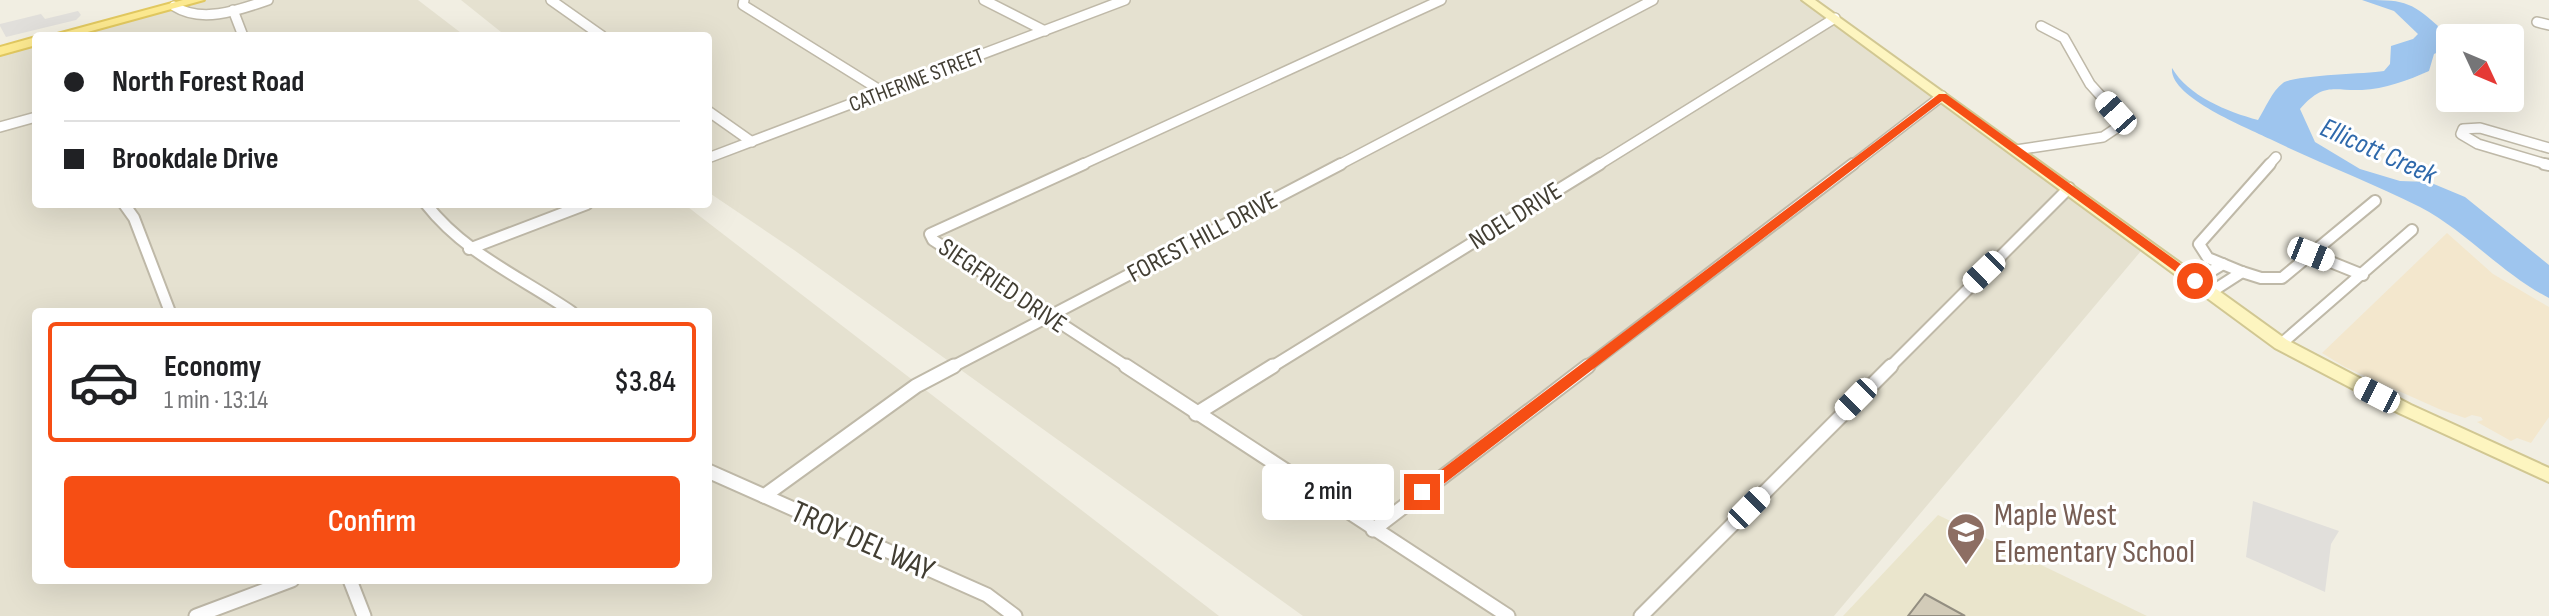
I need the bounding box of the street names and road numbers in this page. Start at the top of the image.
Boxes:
street label: CATHERINE STREET [845,42,988,118]
street label: NOEL DRIVE [1464,176,1568,257]
street label: FOREST HILL DRIVE [1122,185,1283,290]
street label: SIEGFRIED DRIVE [932,232,1072,340]
street label: TROY DEL WAY [785,492,941,591]

